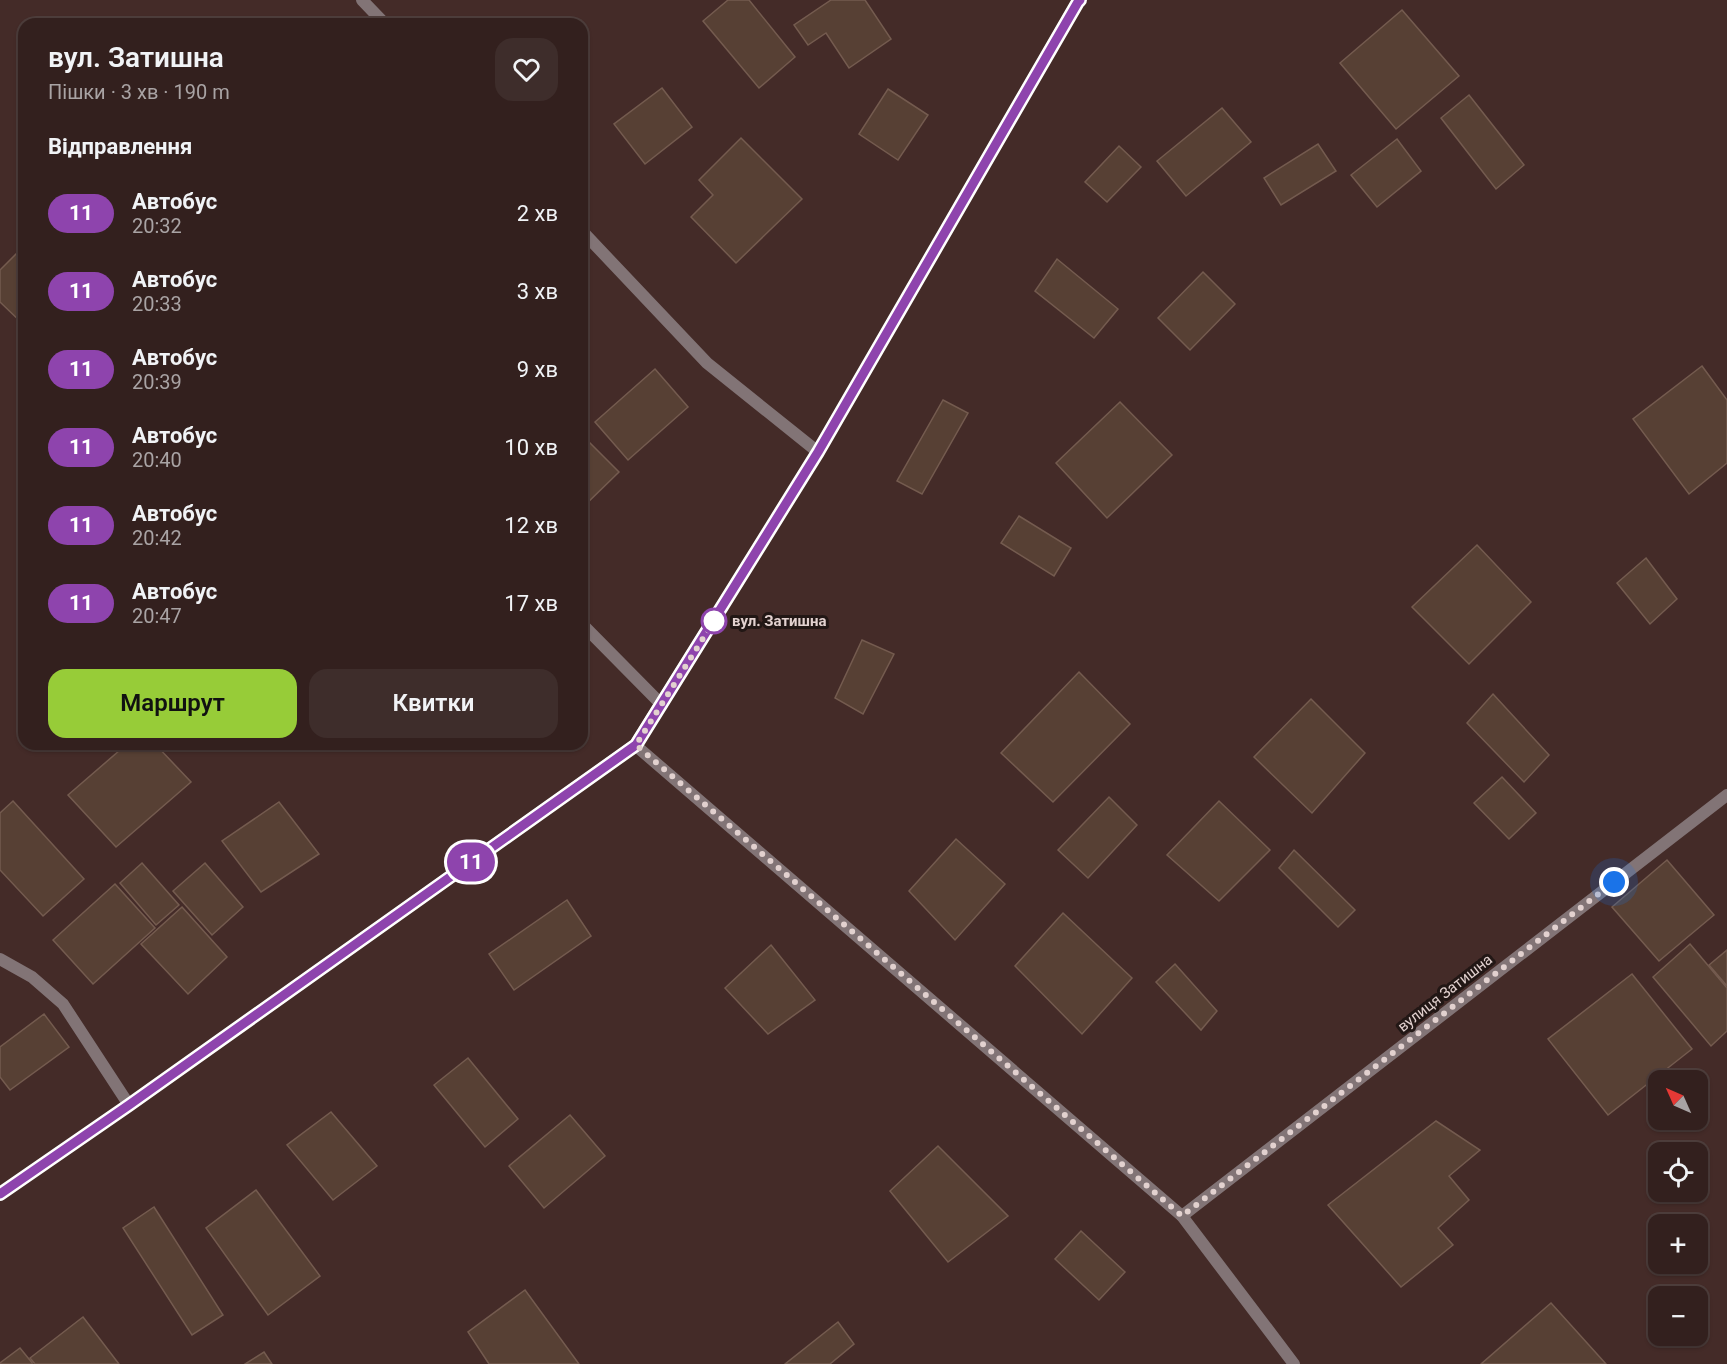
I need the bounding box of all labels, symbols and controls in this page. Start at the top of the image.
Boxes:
button: heart [495,38,558,101]
text: вул. Затишна [48,41,224,74]
text: Пішки · 3 хв · 190 m [48,80,230,104]
text: Відправлення [48,134,192,159]
text: Автобус [132,189,217,214]
text: 11 [69,201,93,225]
text: 2 хв [517,201,558,226]
text: 20:32 [132,214,182,238]
text: Автобус [132,267,217,292]
text: 11 [69,279,93,303]
text: 3 хв [517,279,558,304]
text: 20:33 [132,292,182,316]
text: Автобус [132,345,217,370]
text: 11 [69,357,93,381]
text: 9 хв [517,357,558,382]
text: 20:39 [132,370,182,394]
text: Автобус [132,423,217,448]
text: 11 [69,435,93,459]
text: 10 хв [504,435,558,460]
text: 20:40 [132,448,182,472]
text: Автобус [132,501,217,526]
text: 11 [69,513,93,537]
text: 12 хв [504,513,558,538]
text: 20:42 [132,526,182,550]
text: Автобус [132,579,217,604]
text: 11 [69,591,93,615]
text: 17 хв [504,591,558,616]
text: 20:47 [132,604,182,628]
marker: вул. Затишна [701,608,727,634]
place label: вул. Затишна [732,612,826,630]
button: Маршрут [48,669,297,738]
button: Квитки [309,669,558,738]
line badge: 11 [444,842,498,882]
text: 11 [459,850,483,874]
your location [1599,867,1629,897]
street label: вулиця Затишна [1394,950,1496,1036]
north arrow [1648,1070,1708,1130]
map controls [1648,1070,1708,1346]
button: locate [1648,1142,1708,1202]
button: + [1648,1214,1708,1274]
button: − [1648,1286,1708,1346]

